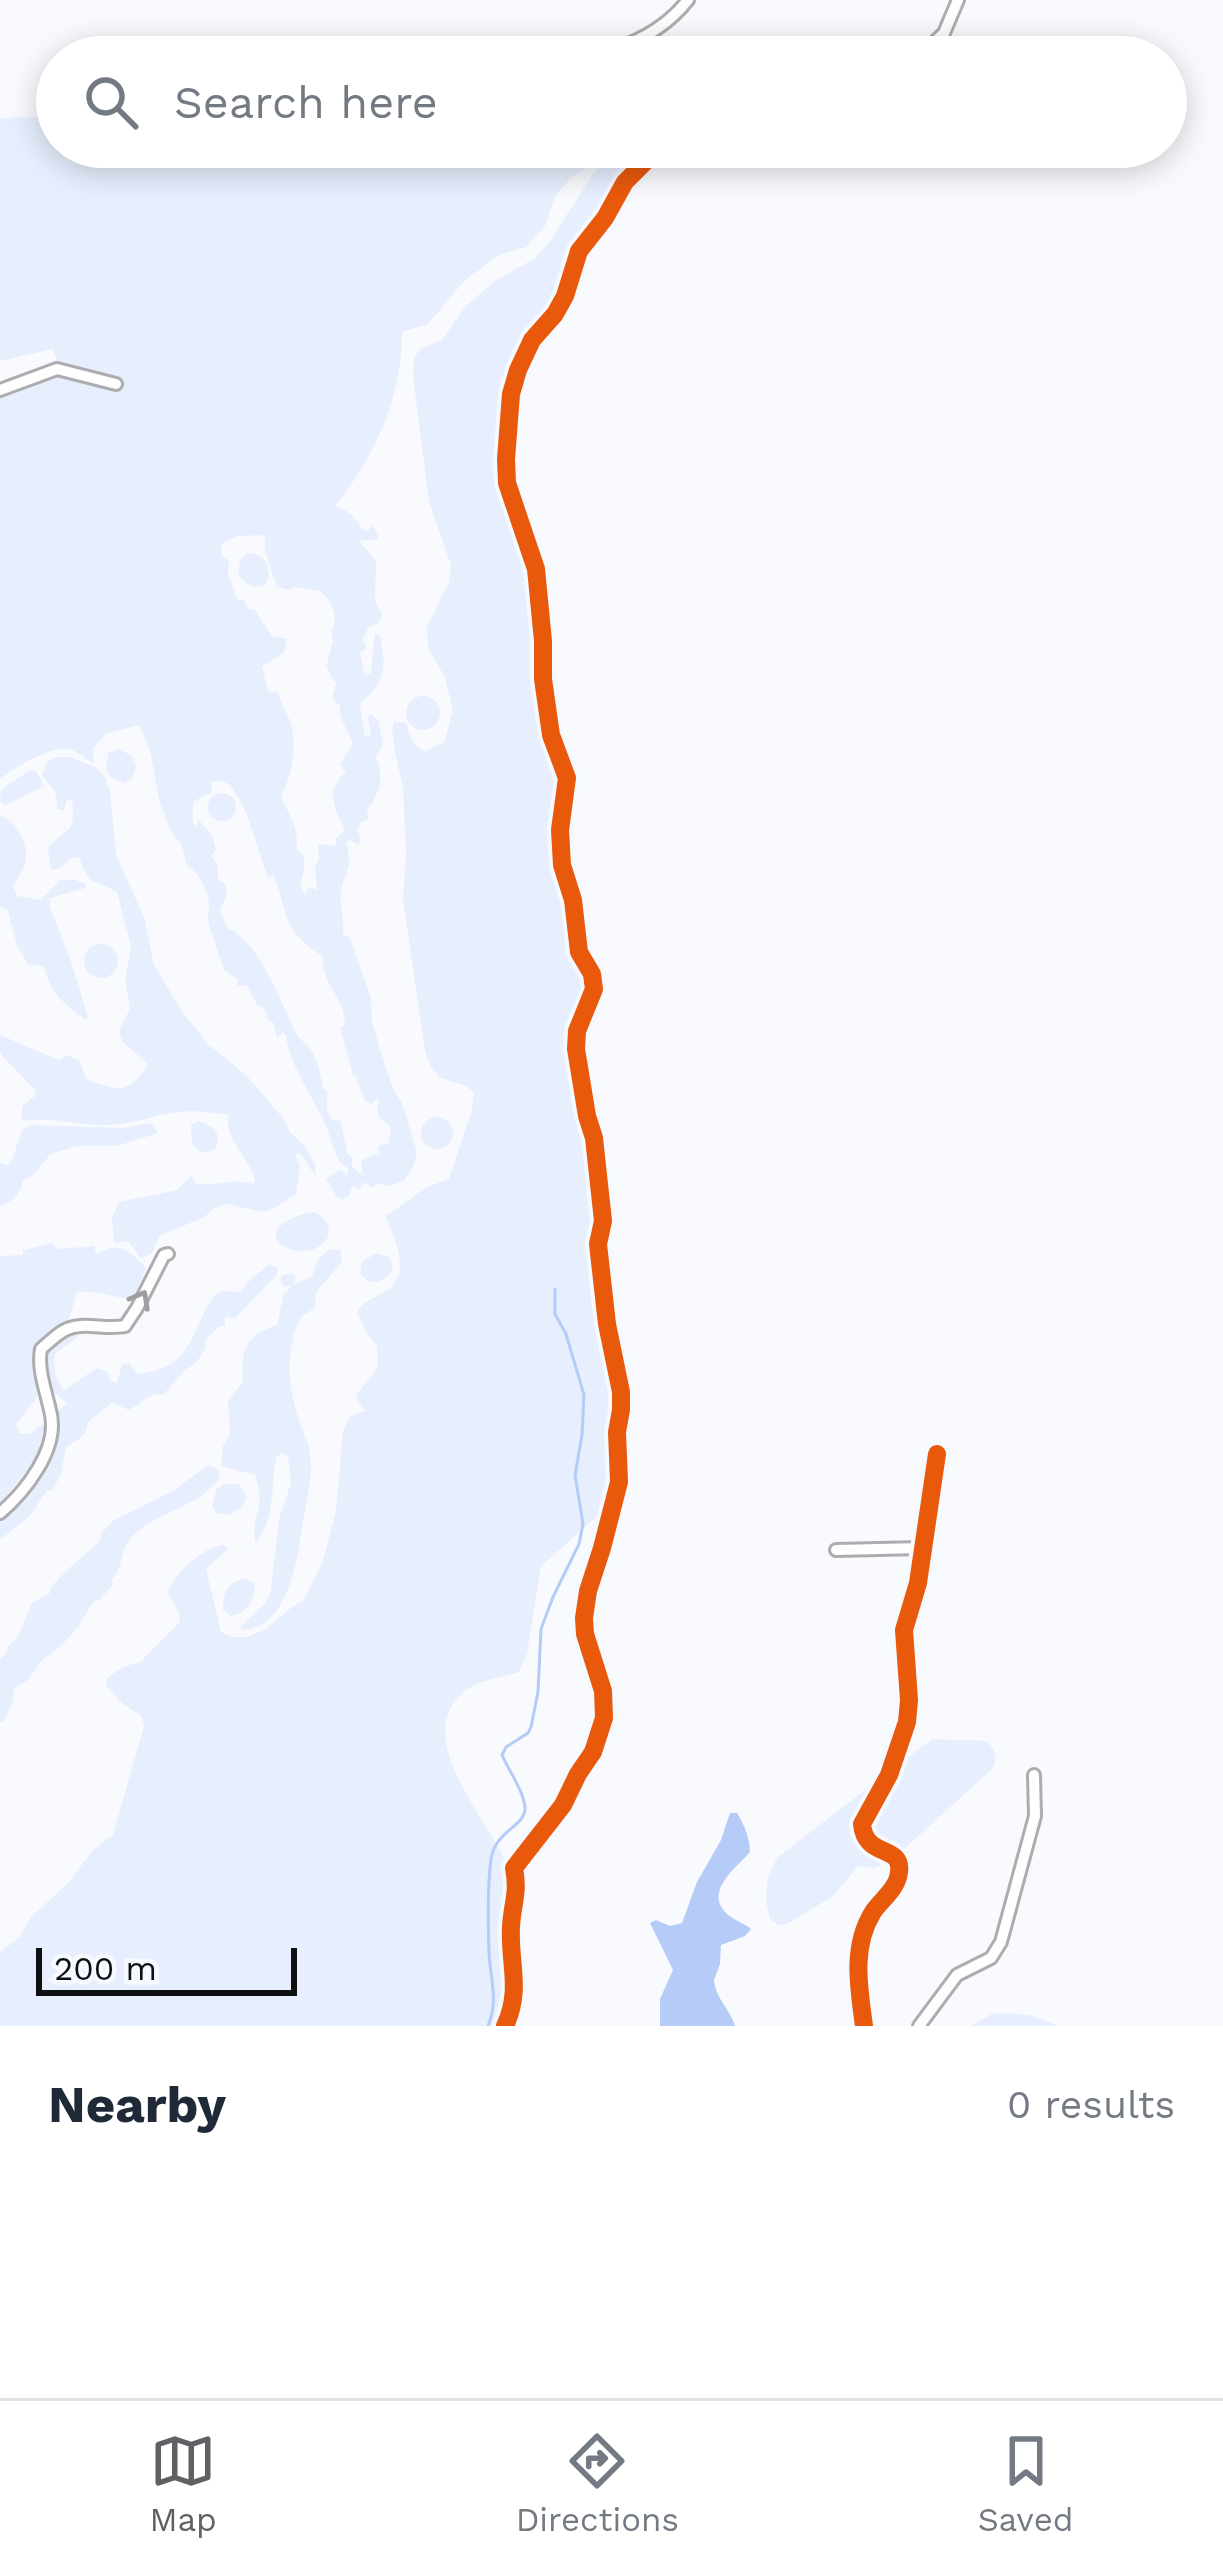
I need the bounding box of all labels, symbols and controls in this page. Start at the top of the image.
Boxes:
search box [36,36,1187,168]
icon: search [78,69,144,135]
text: Search here [174,76,438,129]
one-way arrow [127,1291,150,1312]
scale bar [36,1942,297,1995]
text: 200 m [54,1949,157,1988]
text: Nearby [48,2075,226,2134]
text: 0 results [1007,2082,1175,2127]
tab: Map [149,2428,217,2539]
tab: Directions [516,2428,679,2539]
tab: Saved [978,2428,1074,2539]

